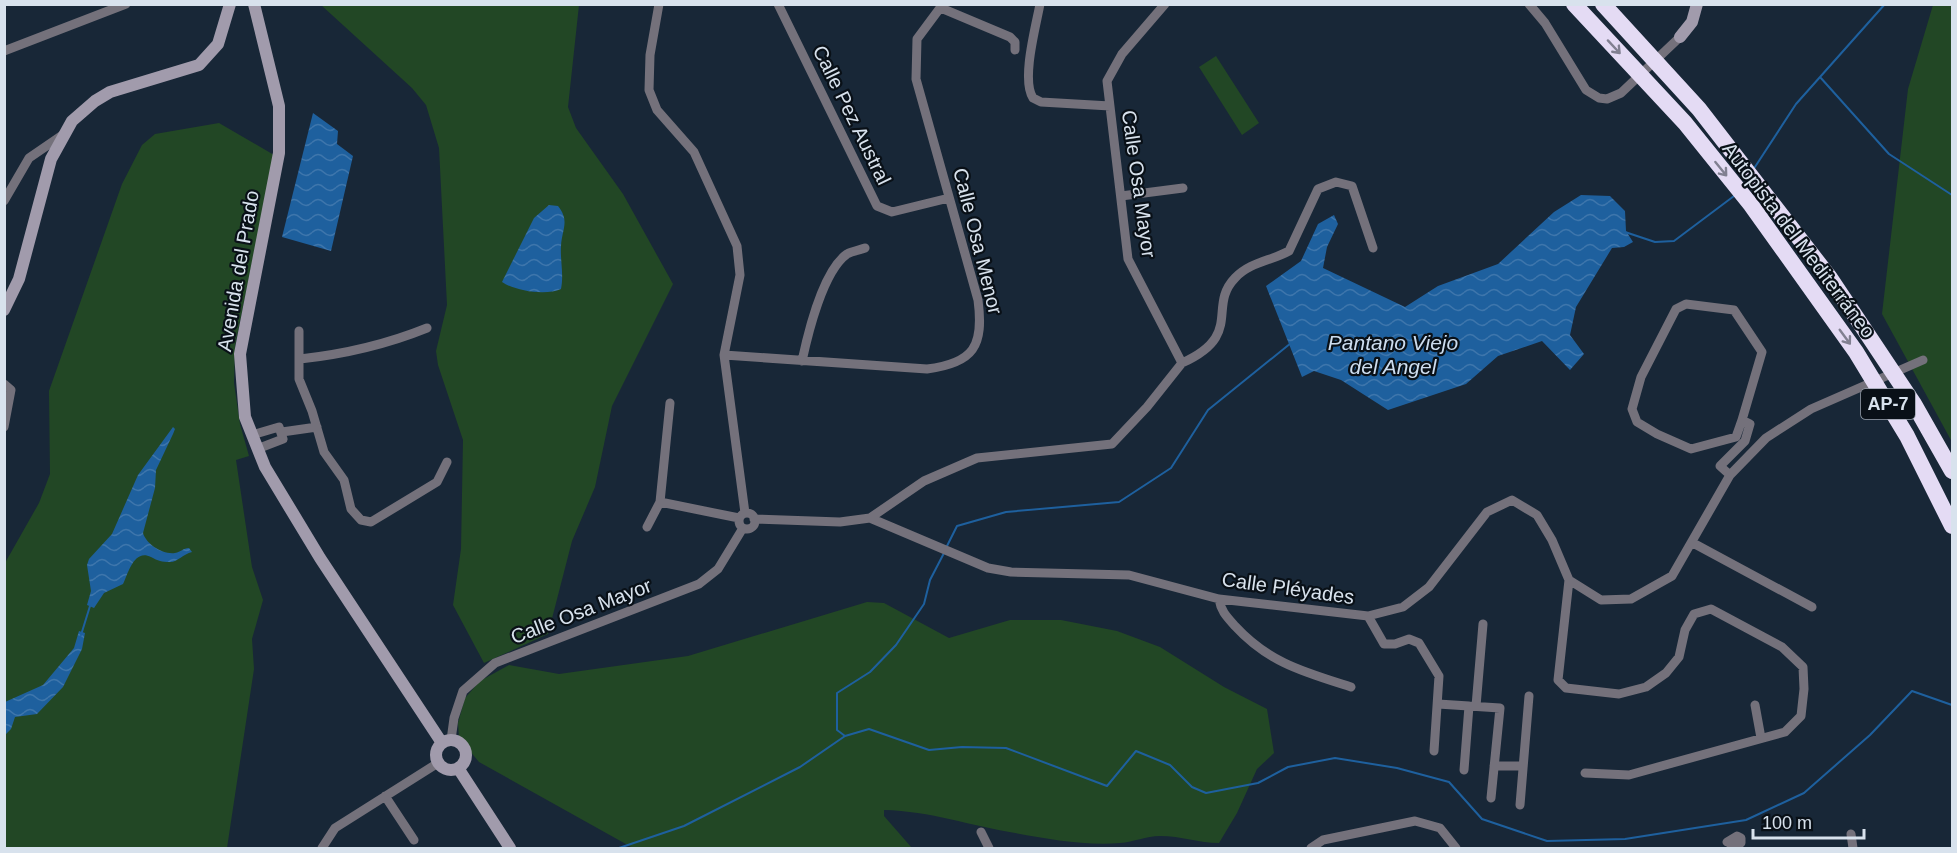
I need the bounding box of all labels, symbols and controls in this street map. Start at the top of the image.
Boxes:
one-way arrow [1607,39,1621,54]
street label: Calle Pez Austral [809,42,895,188]
street label: Calle Osa Mayor [1118,109,1160,260]
street label: Autopista del Mediterráneo [1718,138,1880,342]
one-way arrow [1715,161,1728,177]
street label: Calle Osa Menor [949,166,1007,317]
street label: Avenida del Prado [213,189,263,353]
one-way arrow [1839,328,1852,344]
water label: Pantano Viejo del Angel [1328,331,1459,378]
road number: AP-7 [1861,389,1915,419]
street label: Calle Pléyades [1220,568,1356,608]
street label: Calle Osa Mayor [508,574,655,648]
scale bar [1753,802,1864,840]
text: 100 m [1762,813,1812,833]

